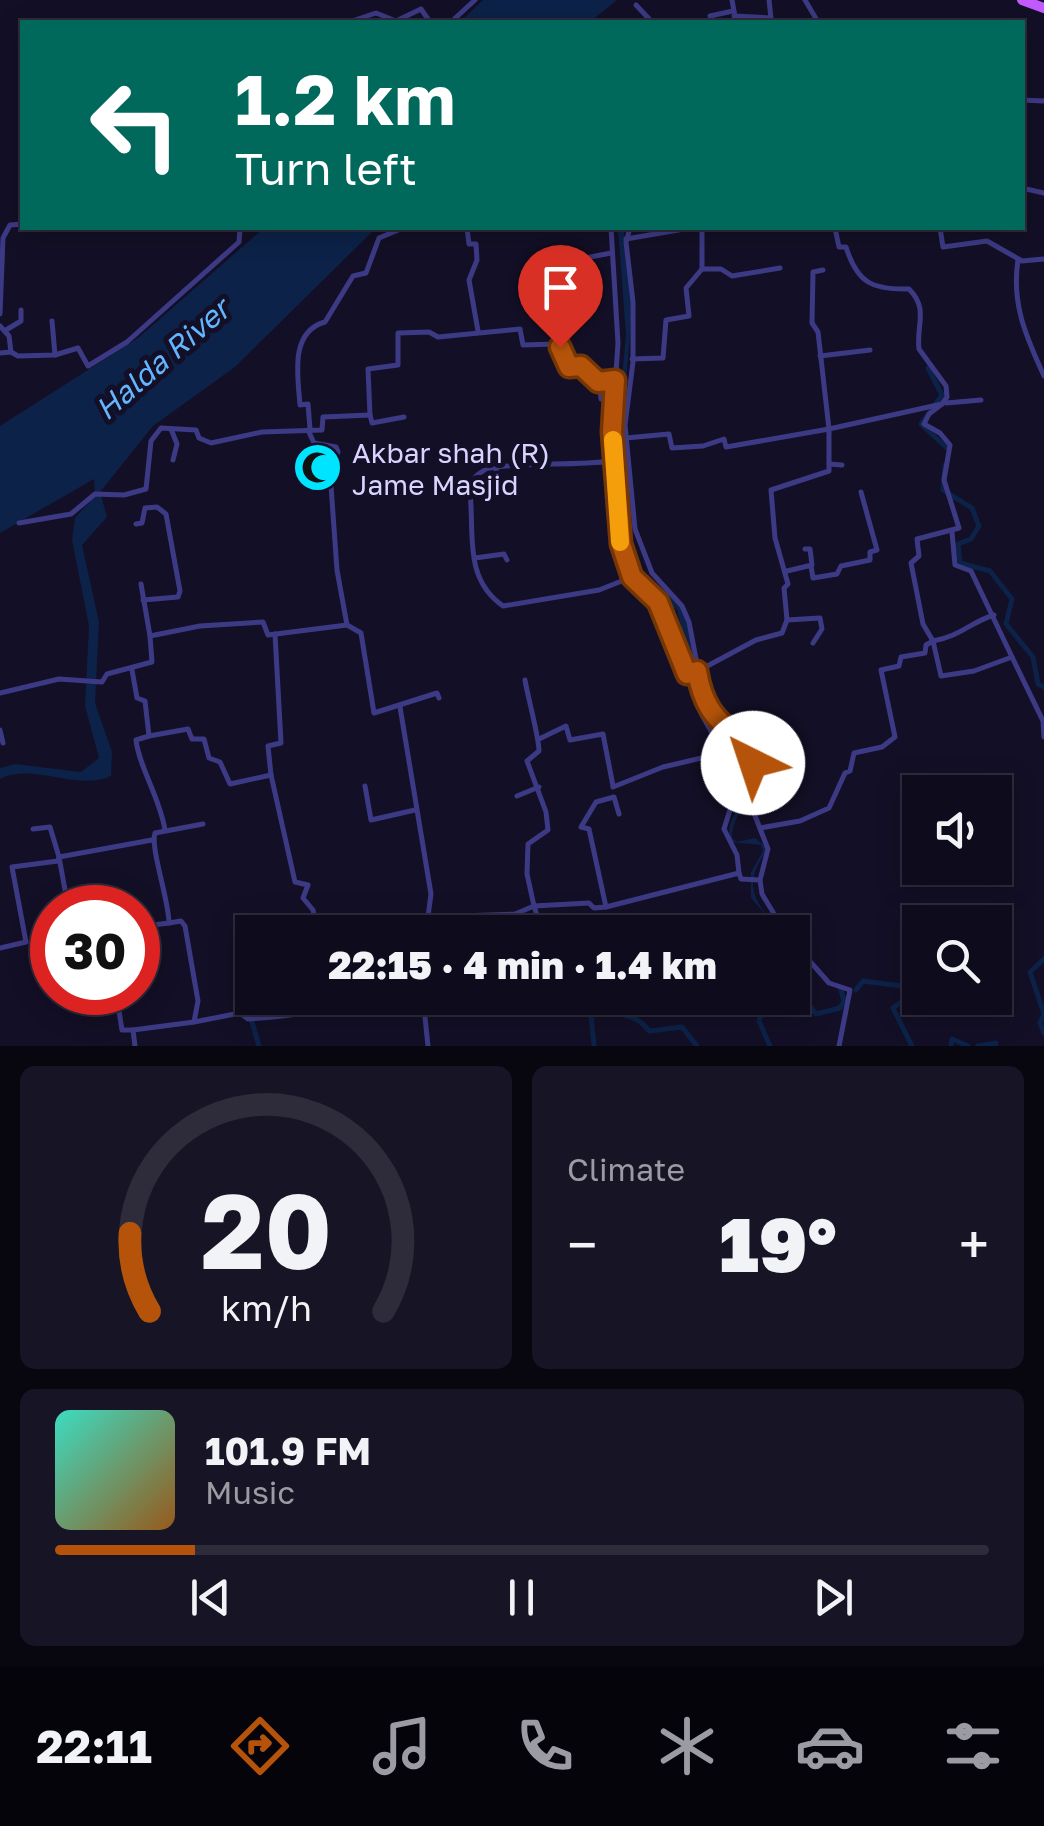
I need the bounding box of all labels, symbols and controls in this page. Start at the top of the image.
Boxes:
text: 1.2 km [235,56,456,140]
icon: left [70,60,200,190]
text: Turn left [235,141,417,195]
pin [518,245,603,348]
icon: arrive [533,260,588,315]
water label: Halda River [88,288,240,427]
place label: Akbar shah (R) Jame Masjid [352,436,550,501]
mosque icon: Akbar shah (R) Jame Masjid [291,442,343,494]
position arrow [701,711,805,815]
map controls [902,775,1012,1015]
button: sound [902,775,1012,885]
speed limit sign: 30 [30,885,160,1015]
button: search [902,905,1012,1015]
text: 22:15 · 4 min · 1.4 km [328,942,717,987]
text: Climate [567,1150,685,1188]
text: 20 [200,1167,332,1292]
text: 19° [719,1198,837,1289]
text: − [567,1211,597,1277]
text: + [959,1211,989,1277]
text: km/h [221,1286,311,1329]
text: 101.9 FM [205,1428,371,1473]
text: Music [205,1473,295,1511]
icon: previous [183,1570,238,1625]
icon: pause [494,1570,549,1625]
icon: next [806,1570,861,1625]
icon: directions [225,1711,295,1781]
icon: music [367,1711,437,1781]
icon: phone [510,1711,580,1781]
icon: climate [652,1711,722,1781]
icon: car [795,1711,865,1781]
icon: filters [938,1711,1008,1781]
text: 22:11 [36,1719,152,1773]

